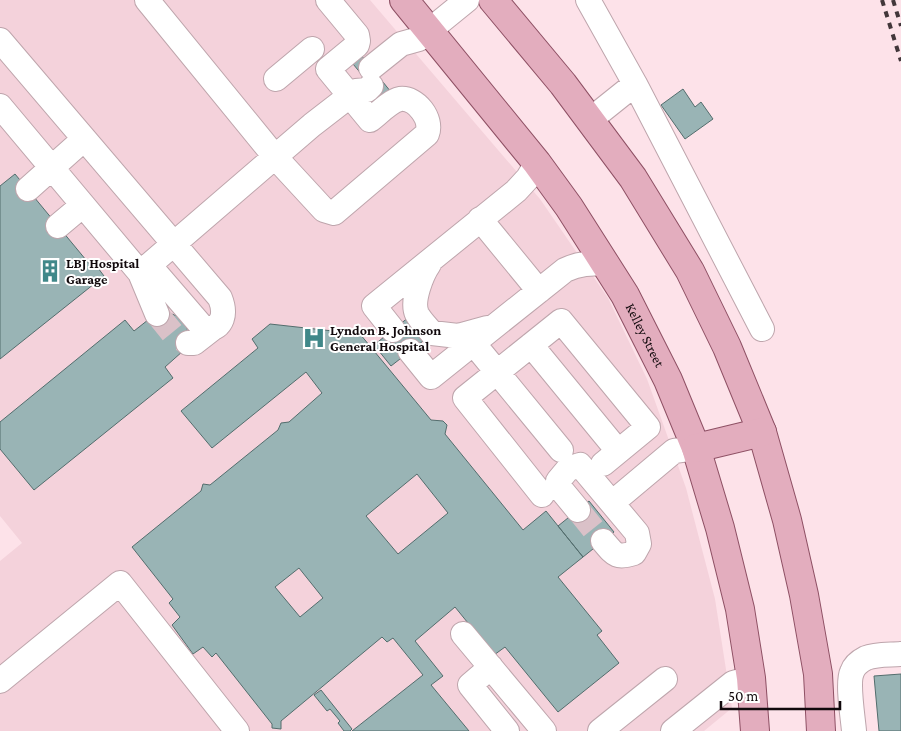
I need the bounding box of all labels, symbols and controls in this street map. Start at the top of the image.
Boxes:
place label: LBJ Hospital Garage [66,255,139,287]
building icon: LBJ Hospital Garage [37,258,63,284]
street label: Kelley Street [622,300,668,370]
place label: Lyndon B. Johnson General Hospital [330,322,441,354]
hospital icon: Lyndon B. Johnson General Hospital [301,325,327,351]
scale bar [721,678,840,710]
text: 50 m [728,688,758,704]

